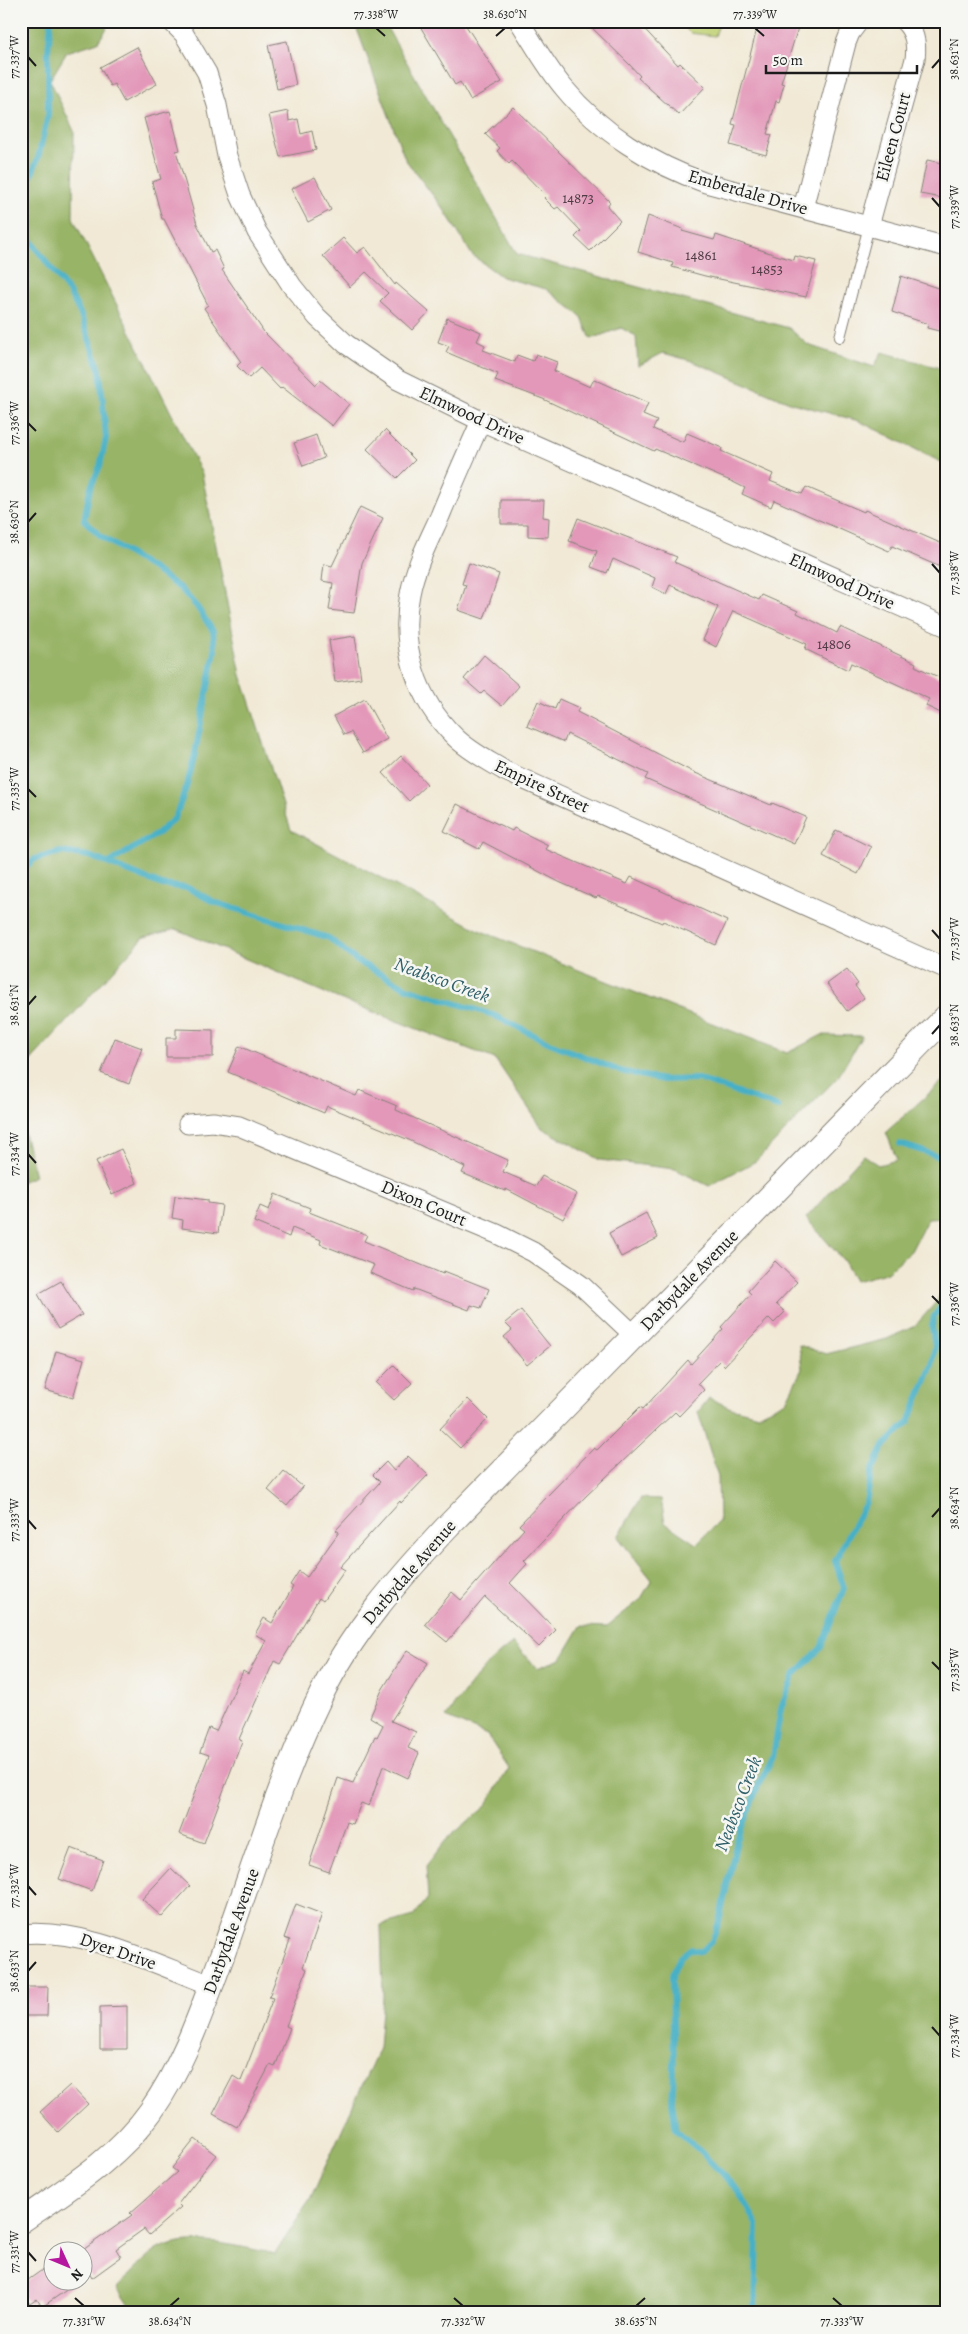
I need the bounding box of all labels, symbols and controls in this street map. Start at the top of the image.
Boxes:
text: 77.338°W [354,6,399,22]
text: 38.630°N [483,6,527,22]
text: 77.339°W [733,6,778,22]
text: 77.337°W [6,34,22,79]
text: 38.631°N [946,38,962,80]
scale bar [766,42,917,74]
text: 50 m [773,50,803,70]
street label: Eileen Court [870,90,916,184]
street label: Emberdale Drive [685,163,811,221]
text: 77.339°W [946,184,962,229]
house number: 14873 [562,188,594,208]
house number: 14861 [685,245,717,265]
house number: 14853 [751,259,783,279]
street label: Elmwood Drive [415,380,529,450]
text: 77.336°W [6,400,22,445]
text: 38.630°N [6,500,22,544]
street label: Elmwood Drive [785,547,899,615]
text: 77.338°W [946,550,962,595]
house number: 14806 [817,634,851,654]
street label: Empire Street [491,754,593,819]
text: 77.335°W [6,766,22,811]
text: 77.337°W [946,916,962,961]
water label: Neabsco Creek [391,951,493,1009]
text: 38.631°N [6,984,22,1026]
text: 38.633°N [946,1004,962,1046]
text: 77.334°W [6,1131,22,1176]
street label: Dixon Court [378,1174,471,1232]
street label: Darbydale Avenue [634,1224,744,1336]
text: 77.336°W [946,1281,962,1326]
text: 38.634°N [946,1486,962,1529]
text: 77.333°W [6,1497,22,1542]
street label: Darbydale Avenue [357,1514,461,1630]
text: 77.335°W [946,1647,962,1692]
water label: Neabsco Creek [708,1753,768,1855]
text: 77.332°W [6,1863,22,1908]
street label: Darbydale Avenue [197,1865,265,1997]
street label: Dyer Drive [77,1927,159,1975]
text: 38.633°N [6,1950,22,1992]
text: 77.334°W [946,2013,962,2058]
text: 77.331°W [6,2230,22,2273]
north arrow [42,2242,92,2292]
text: N [67,2264,87,2285]
text: 77.331°W [63,2313,106,2329]
text: 38.634°N [149,2313,192,2329]
text: 77.332°W [441,2313,486,2329]
text: 38.635°N [615,2313,658,2329]
text: 77.333°W [820,2313,865,2329]

